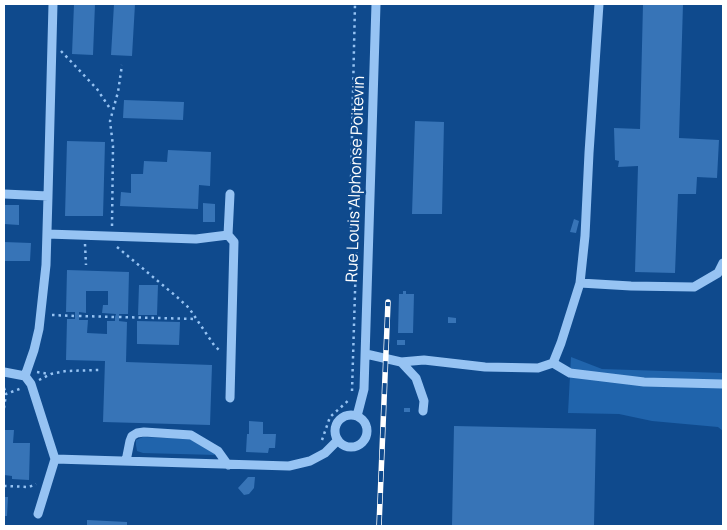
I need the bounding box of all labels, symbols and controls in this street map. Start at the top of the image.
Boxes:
street label: Rue Louis Alphonse Poitevin [343,75,369,283]

